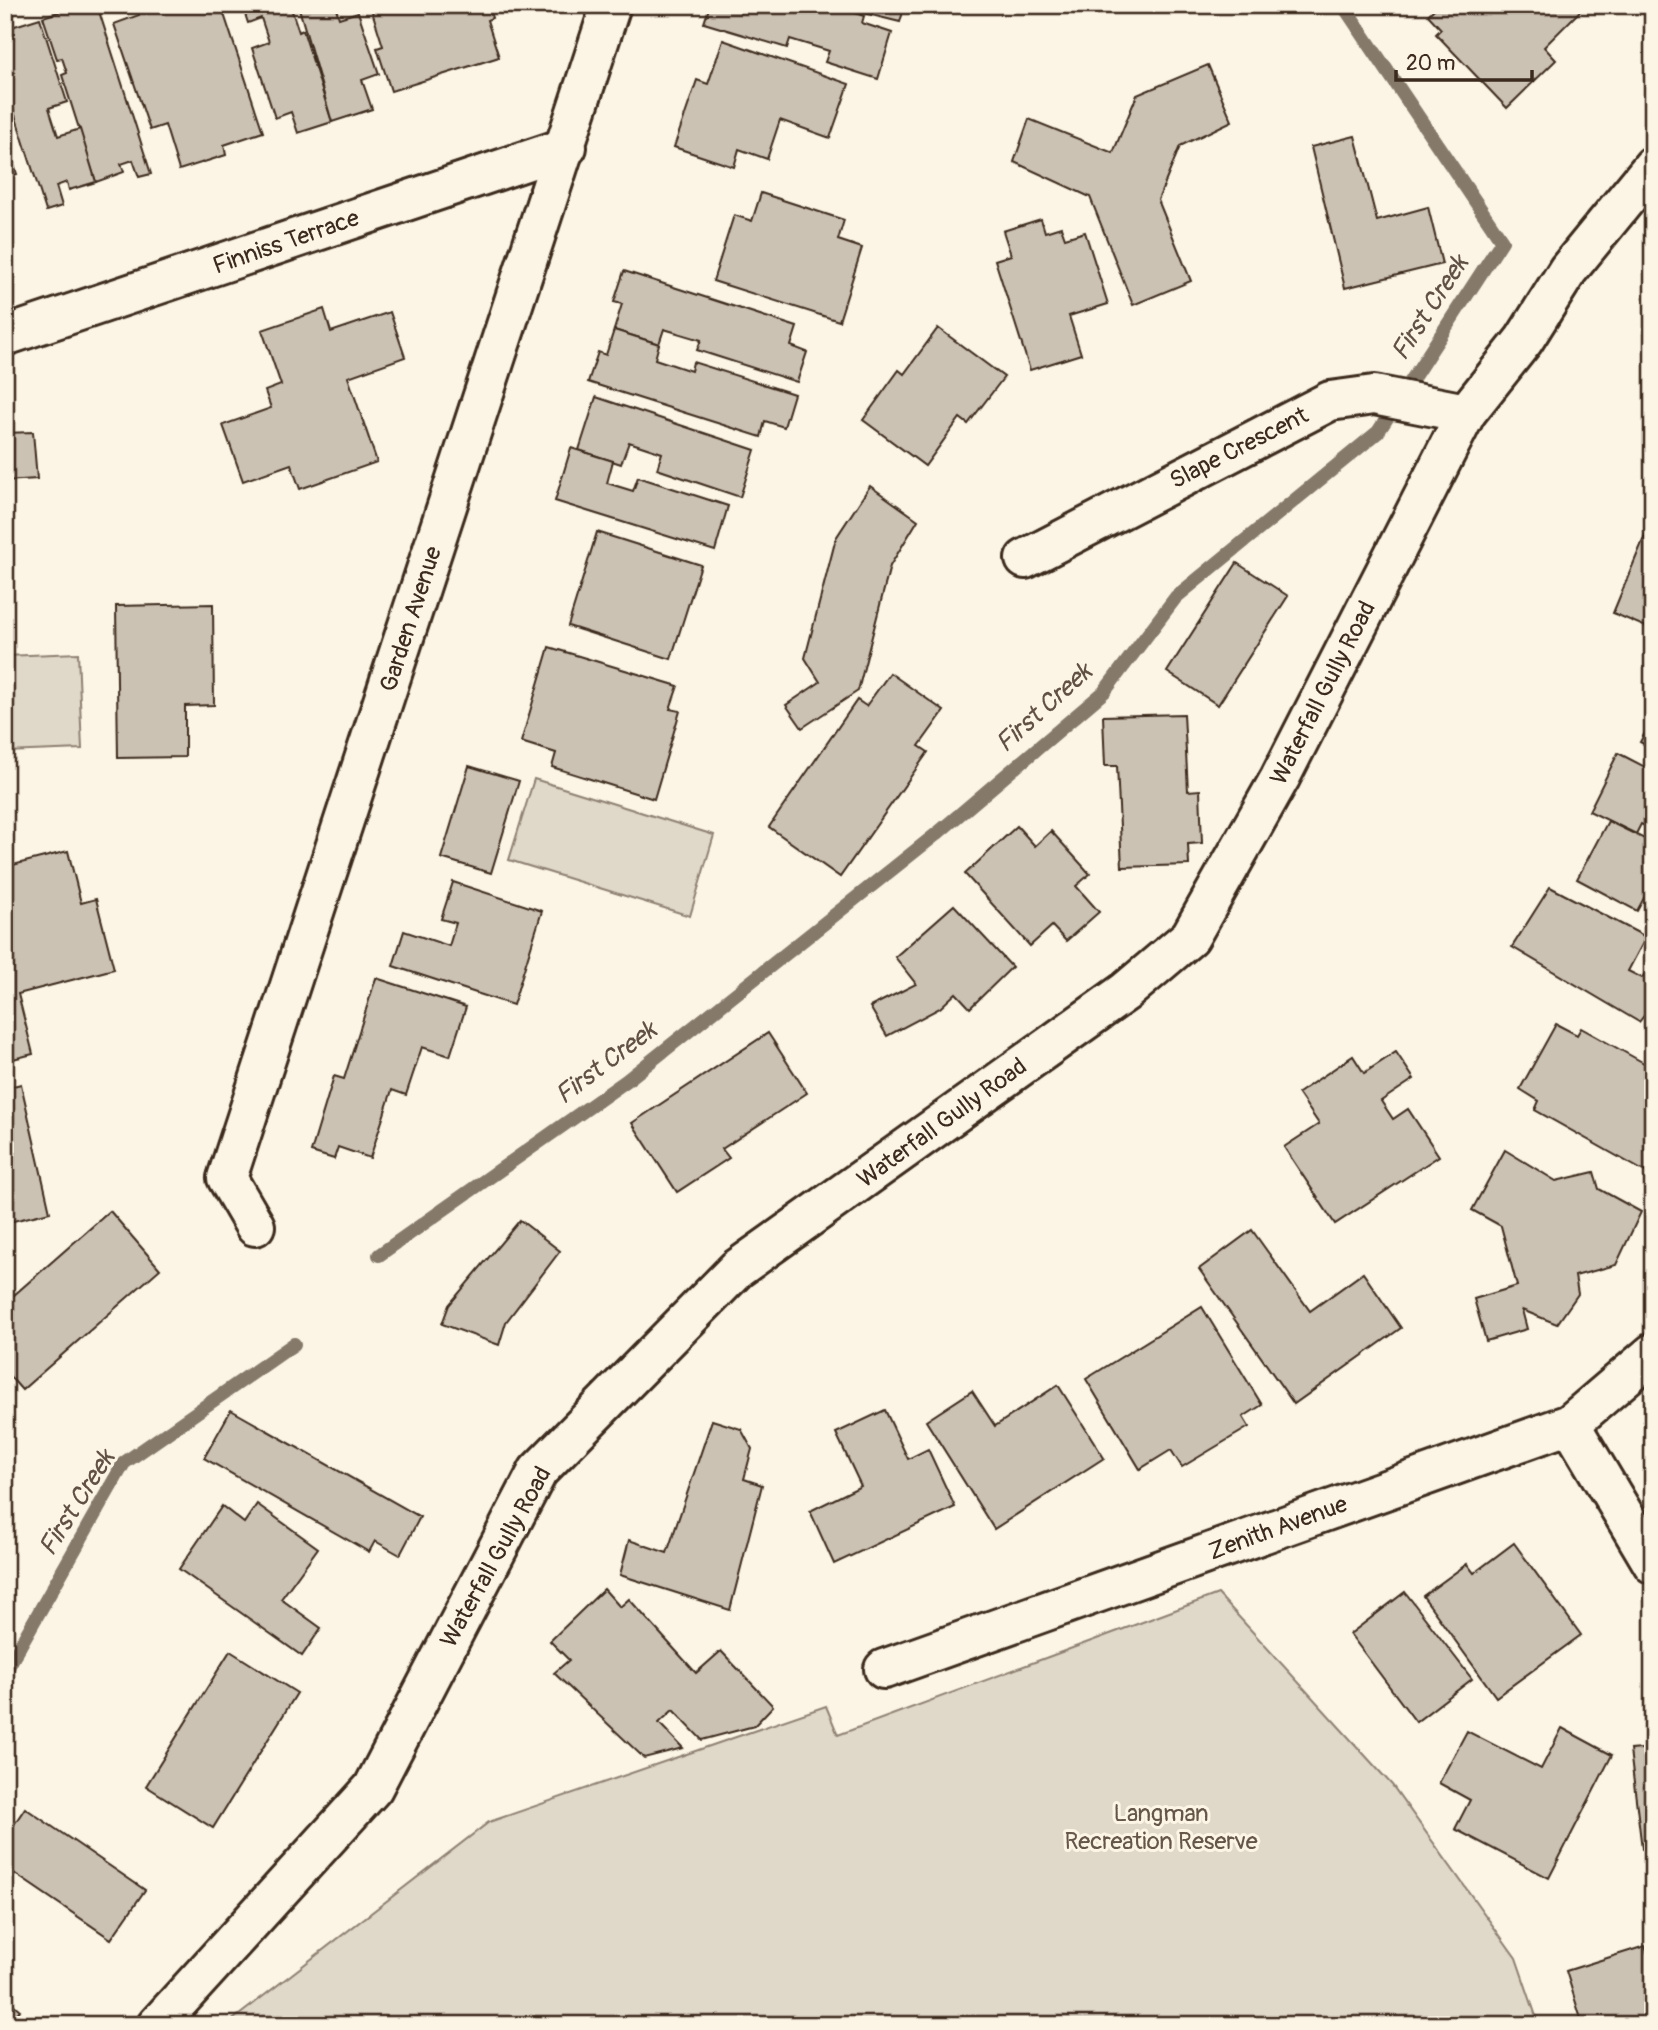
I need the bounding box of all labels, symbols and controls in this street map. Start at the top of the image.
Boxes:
scale bar [1396,38,1532,82]
text: 20 m [1406,50,1455,77]
street label: Finniss Terrace [209,203,363,281]
water label: First Creek [1384,248,1477,366]
street label: Slape Crescent [1165,401,1313,495]
street label: Garden Avenue [374,543,448,695]
street label: Waterfall Gully Road [1264,596,1382,790]
water label: First Creek [989,655,1100,760]
water label: First Creek [549,1013,665,1111]
street label: Waterfall Gully Road [852,1052,1032,1194]
water label: First Creek [32,1442,123,1562]
street label: Waterfall Gully Road [434,1462,558,1652]
street label: Zenith Avenue [1205,1489,1351,1567]
park label: Langman Recreation Reserve [1064,1799,1258,1856]

